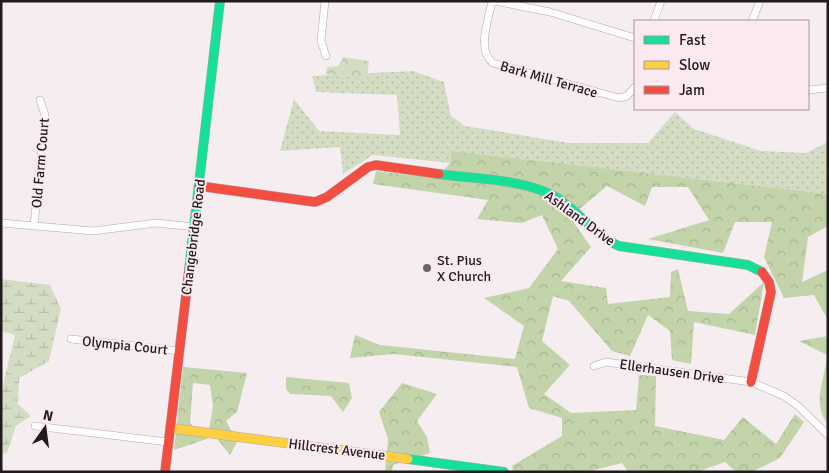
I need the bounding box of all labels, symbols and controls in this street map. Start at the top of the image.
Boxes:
legend [634,20,809,110]
text: Fast [679,31,706,49]
text: Slow [679,56,710,74]
street label: Bark Mill Terrace [498,57,600,102]
text: Jam [679,81,705,99]
street label: Old Farm Court [28,117,53,209]
street label: Changebridge Road [178,178,209,296]
street label: Ashland Drive [541,187,618,250]
place label: St. Pius X Church [437,252,491,285]
marker: St. Pius X Church [421,262,433,274]
street label: Olympia Court [81,333,169,358]
street label: Ellerhausen Drive [618,356,725,387]
north arrow [20,403,70,453]
text: N [41,406,55,425]
street label: Hillcrest Avenue [287,435,386,464]

